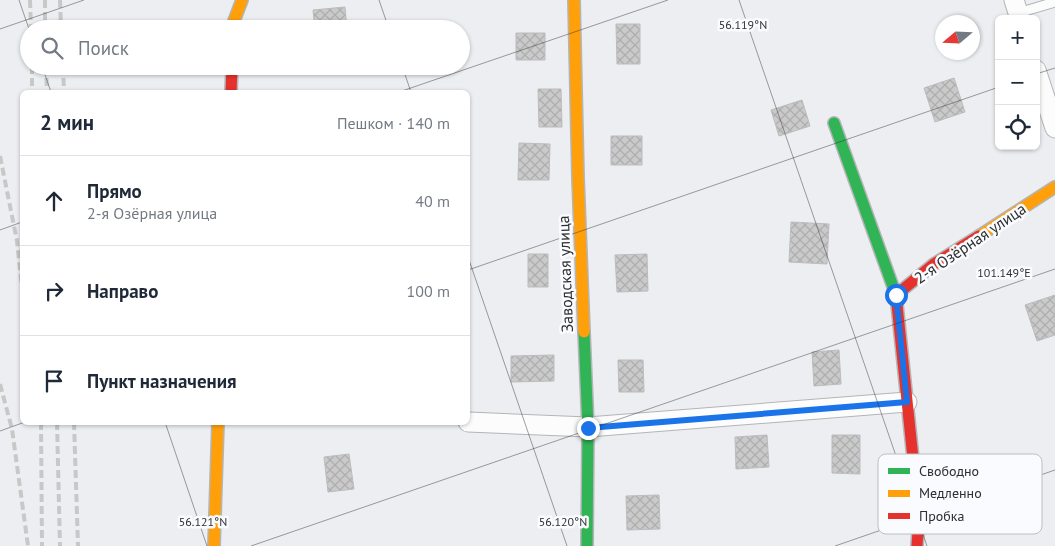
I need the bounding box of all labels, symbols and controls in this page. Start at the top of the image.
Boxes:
north arrow [935,15,980,60]
map controls [995,15,1040,150]
button: + [995,15,1040,60]
text: 56.119°N [719,17,767,32]
search box [20,20,470,75]
icon: search [38,34,66,62]
text: Поиск [78,36,129,60]
button: − [995,60,1040,105]
button: locate [995,105,1040,150]
text: 2 мин [40,109,94,136]
text: Пешком · 140 m [337,113,450,133]
text: Прямо [87,179,142,203]
icon: ahead [40,187,68,215]
text: 40 m [415,191,450,211]
street label: 2-я Озёрная улица [910,198,1030,288]
text: 2-я Озёрная улица [87,203,217,223]
street label: Заводская улица [553,215,577,333]
text: 101.149°E [977,265,1031,280]
icon: right [40,277,68,305]
text: Направо [87,279,158,303]
text: 100 m [407,281,450,301]
route start [885,284,908,307]
icon: arrive [40,367,68,395]
text: Пункт назначения [87,369,237,393]
route end [577,417,600,440]
legend [878,454,1042,534]
text: Свободно [919,462,979,480]
text: Медленно [919,484,982,502]
text: Пробка [919,507,964,525]
text: 56.121°N [179,514,227,529]
text: 56.120°N [539,514,587,529]

